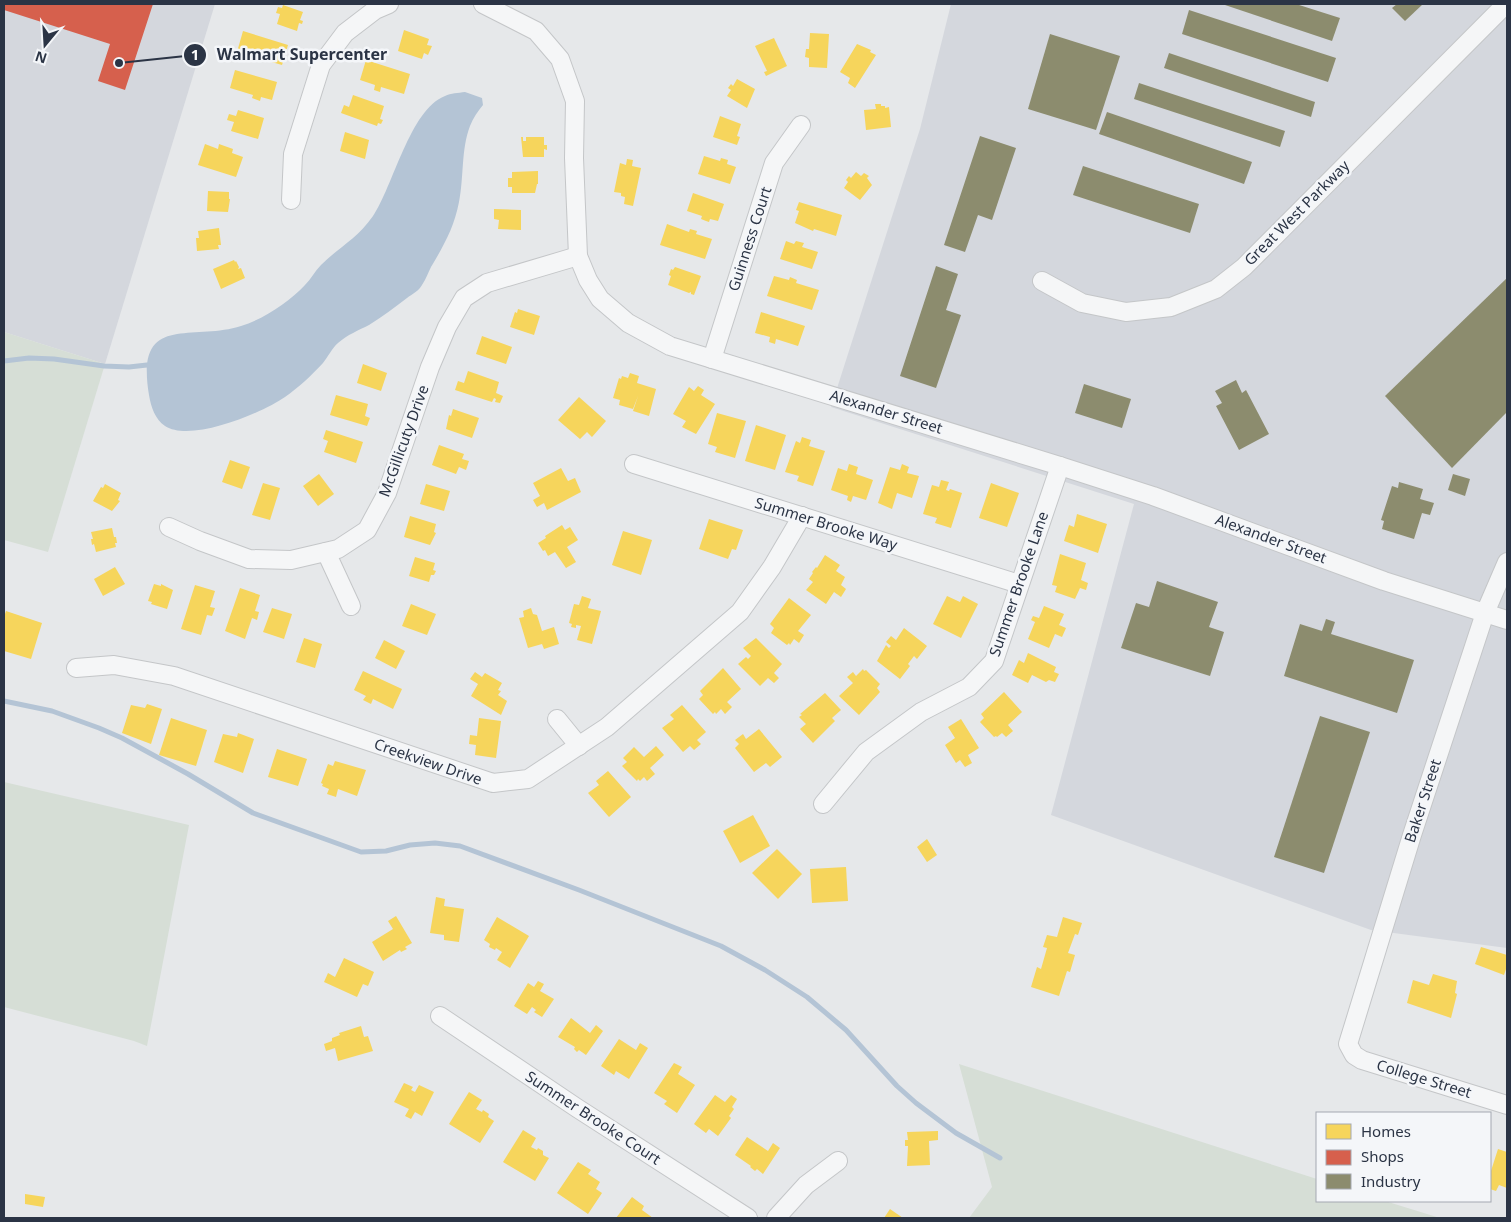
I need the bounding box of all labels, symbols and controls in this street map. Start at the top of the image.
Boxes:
north arrow [20,20,70,70]
callout: Walmart Supercenter [182,39,398,70]
text: Walmart Supercenter [217,43,387,65]
text: 1 [191,44,199,64]
text: N [32,47,49,69]
street label: Great West Parkway [1239,155,1354,269]
street label: Guinness Court [723,183,776,294]
street label: McGillicuty Drive [374,382,433,499]
street label: Alexander Street [827,384,946,438]
street label: Summer Brooke Way [753,492,900,554]
street label: Summer Brooke Lane [984,508,1052,659]
street label: Alexander Street [1213,509,1330,568]
street label: Creekview Drive [372,733,485,789]
street label: Baker Street [1399,756,1445,845]
street label: College Street [1374,1054,1475,1102]
street label: Summer Brooke Court [522,1066,666,1169]
legend [1316,1112,1491,1202]
text: Homes [1361,1121,1411,1141]
text: Shops [1361,1146,1404,1166]
text: Industry [1361,1171,1421,1191]

